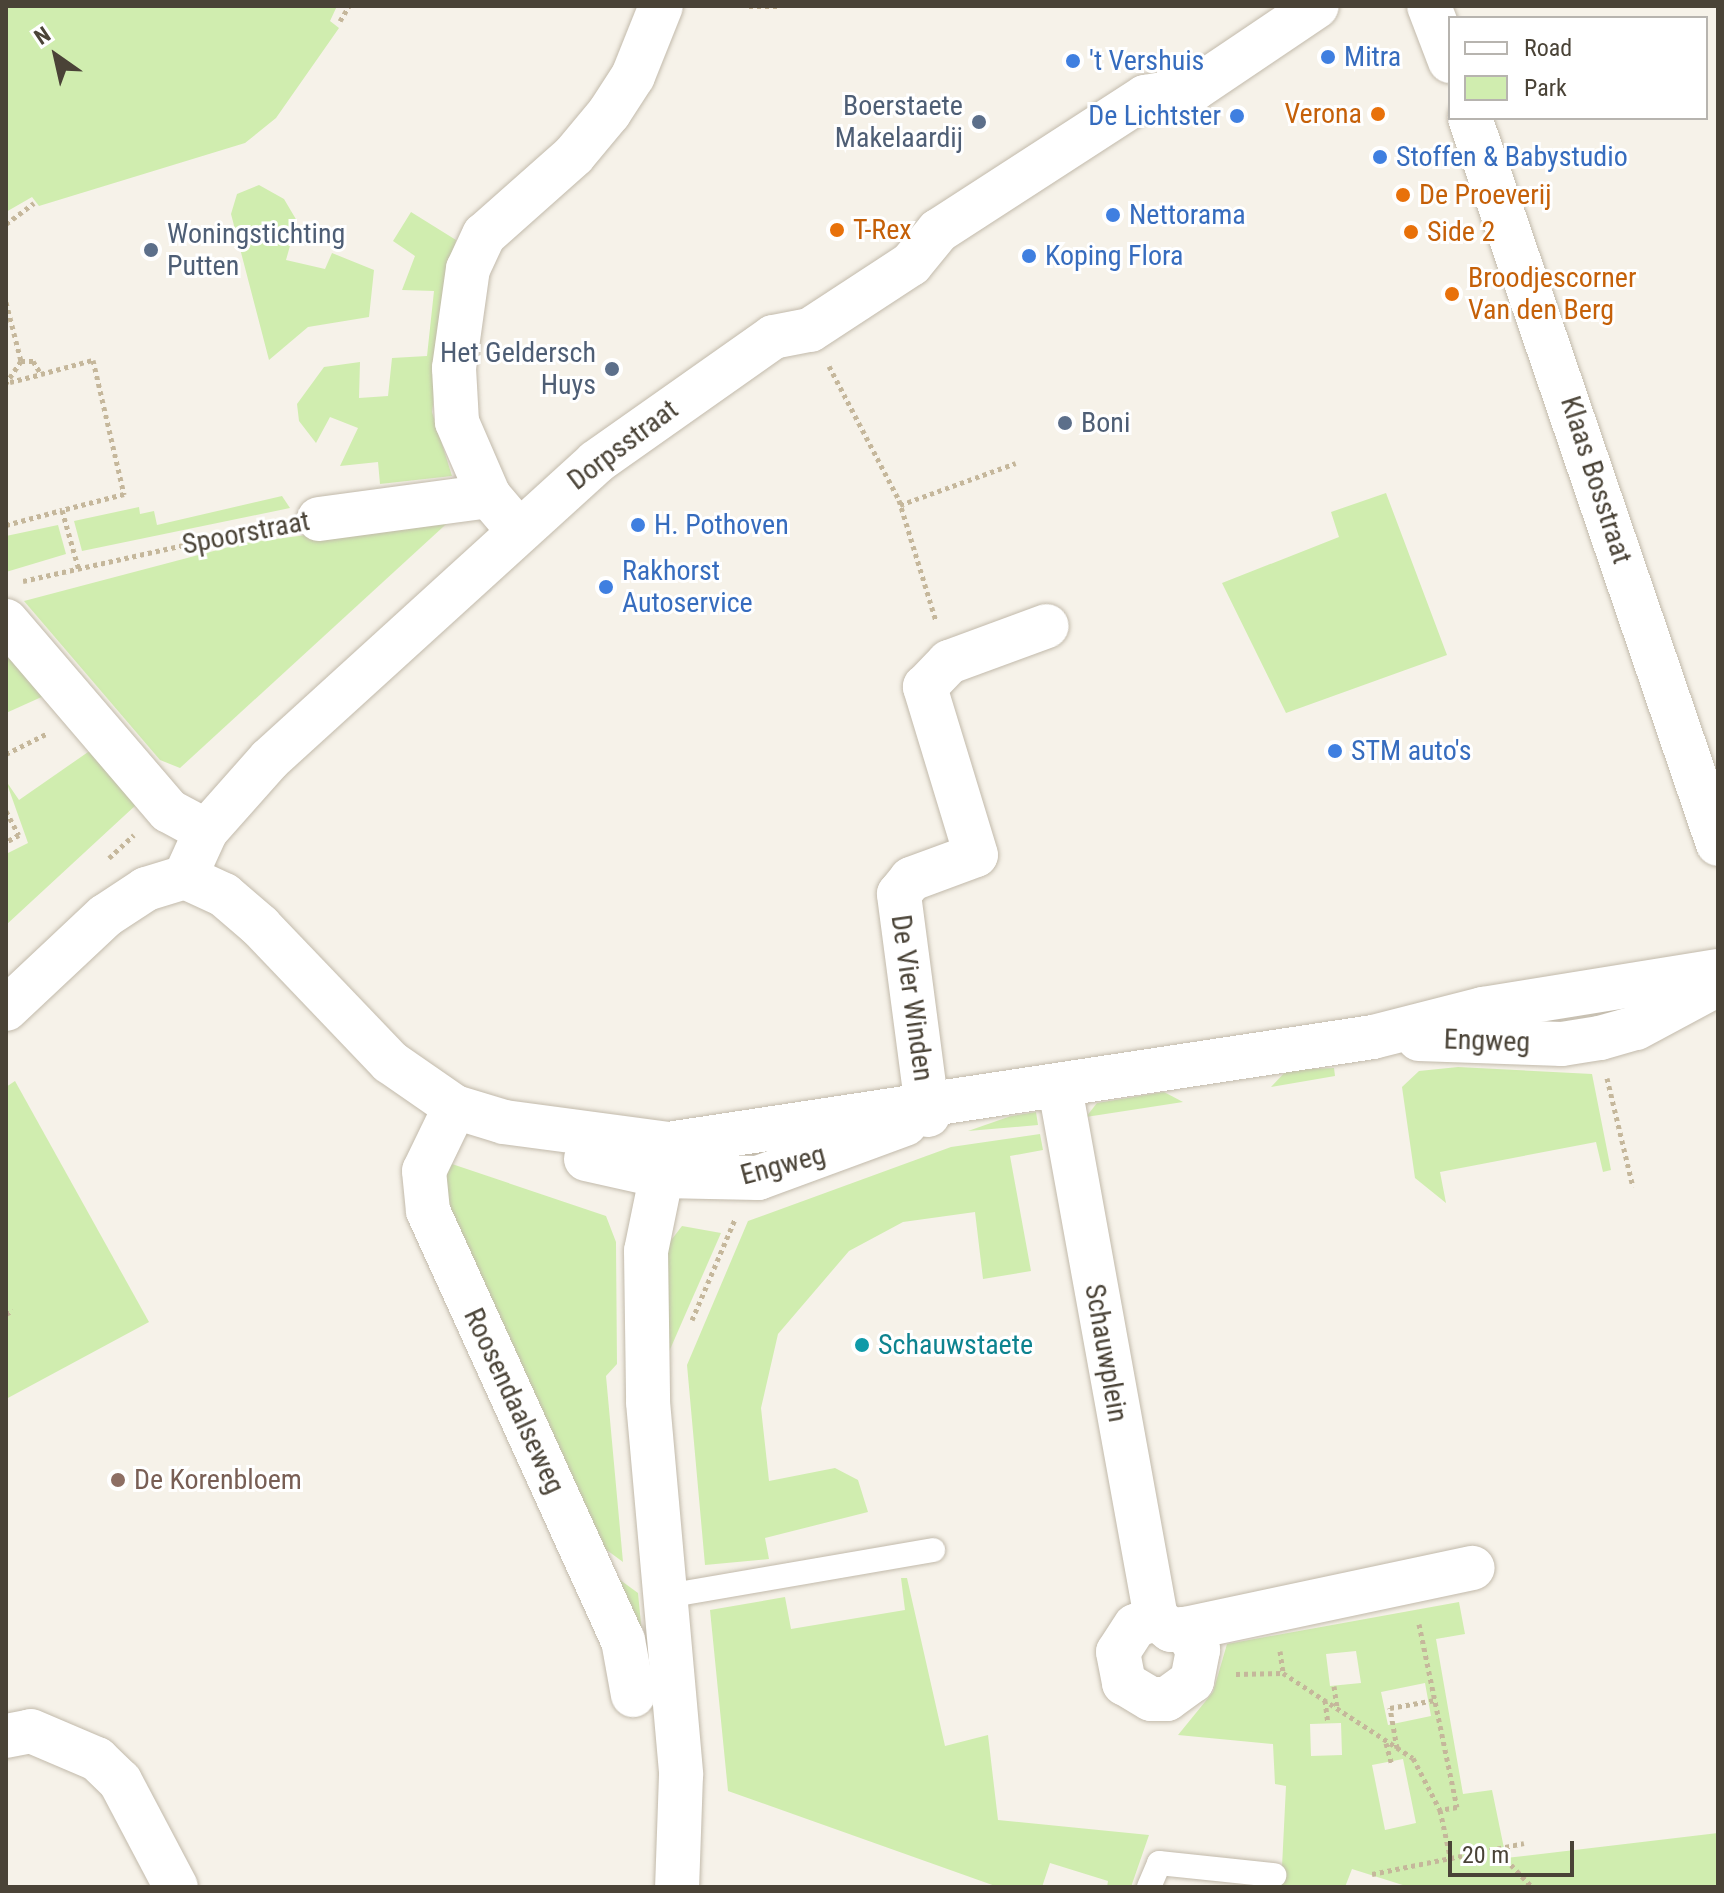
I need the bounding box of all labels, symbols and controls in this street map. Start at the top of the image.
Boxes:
north arrow [16,16,96,96]
legend [1448,16,1708,120]
text: N [30,22,55,50]
text: Road [1524,34,1572,62]
place label: Mitra [1344,40,1401,74]
place label: 't Vershuis [1089,44,1204,78]
marker: Mitra [1319,48,1337,66]
marker: 't Vershuis [1064,52,1082,70]
text: Park [1524,74,1567,102]
place label: Boerstaete Makelaardij [835,89,963,155]
place label: Verona [1284,97,1362,131]
place label: De Lichtster [1088,99,1221,133]
marker: Verona [1369,105,1387,123]
marker: De Lichtster [1228,107,1246,125]
marker: Boerstaete Makelaardij [970,113,988,131]
place label: Stoffen & Babystudio [1396,140,1628,174]
marker: Stoffen & Babystudio [1371,148,1389,166]
place label: De Proeverij [1419,178,1551,212]
marker: De Proeverij [1394,186,1412,204]
place label: Nettorama [1129,198,1246,232]
marker: Nettorama [1104,206,1122,224]
place label: T-Rex [853,213,912,247]
place label: Side 2 [1427,215,1495,249]
place label: Woningstichting Putten [167,217,345,283]
marker: T-Rex [828,221,846,239]
marker: Side 2 [1402,223,1420,241]
place label: Koping Flora [1045,239,1183,273]
marker: Woningstichting Putten [142,241,160,259]
marker: Koping Flora [1020,247,1038,265]
place label: Broodjescorner Van den Berg [1468,261,1636,327]
marker: Broodjescorner Van den Berg [1443,285,1461,303]
place label: Het Geldersch Huys [440,336,596,402]
marker: Het Geldersch Huys [603,360,621,378]
street label: Klaas Bosstraat [1553,392,1639,568]
street label: Dorpsstraat [561,393,685,497]
place label: Boni [1081,406,1130,440]
marker: Boni [1056,414,1074,432]
street label: Spoorstraat [179,504,313,562]
place label: H. Pothoven [654,508,789,542]
marker: H. Pothoven [629,516,647,534]
place label: Rakhorst Autoservice [622,554,753,620]
marker: Rakhorst Autoservice [597,578,615,596]
place label: STM auto's [1351,734,1471,768]
marker: STM auto's [1326,742,1344,760]
street label: De Vier Winden [884,913,940,1083]
street label: Engweg [1443,1023,1531,1059]
street label: Engweg [737,1138,829,1192]
street label: Schauwplein [1077,1281,1135,1425]
street label: Roosendaalseweg [456,1303,572,1499]
place label: Schauwstaete [878,1328,1033,1362]
marker: Schauwstaete [853,1336,871,1354]
place label: De Korenbloem [134,1463,302,1497]
marker: De Korenbloem [109,1471,127,1489]
scale bar [1452,1825,1578,1875]
text: 20 m [1462,1841,1509,1869]

